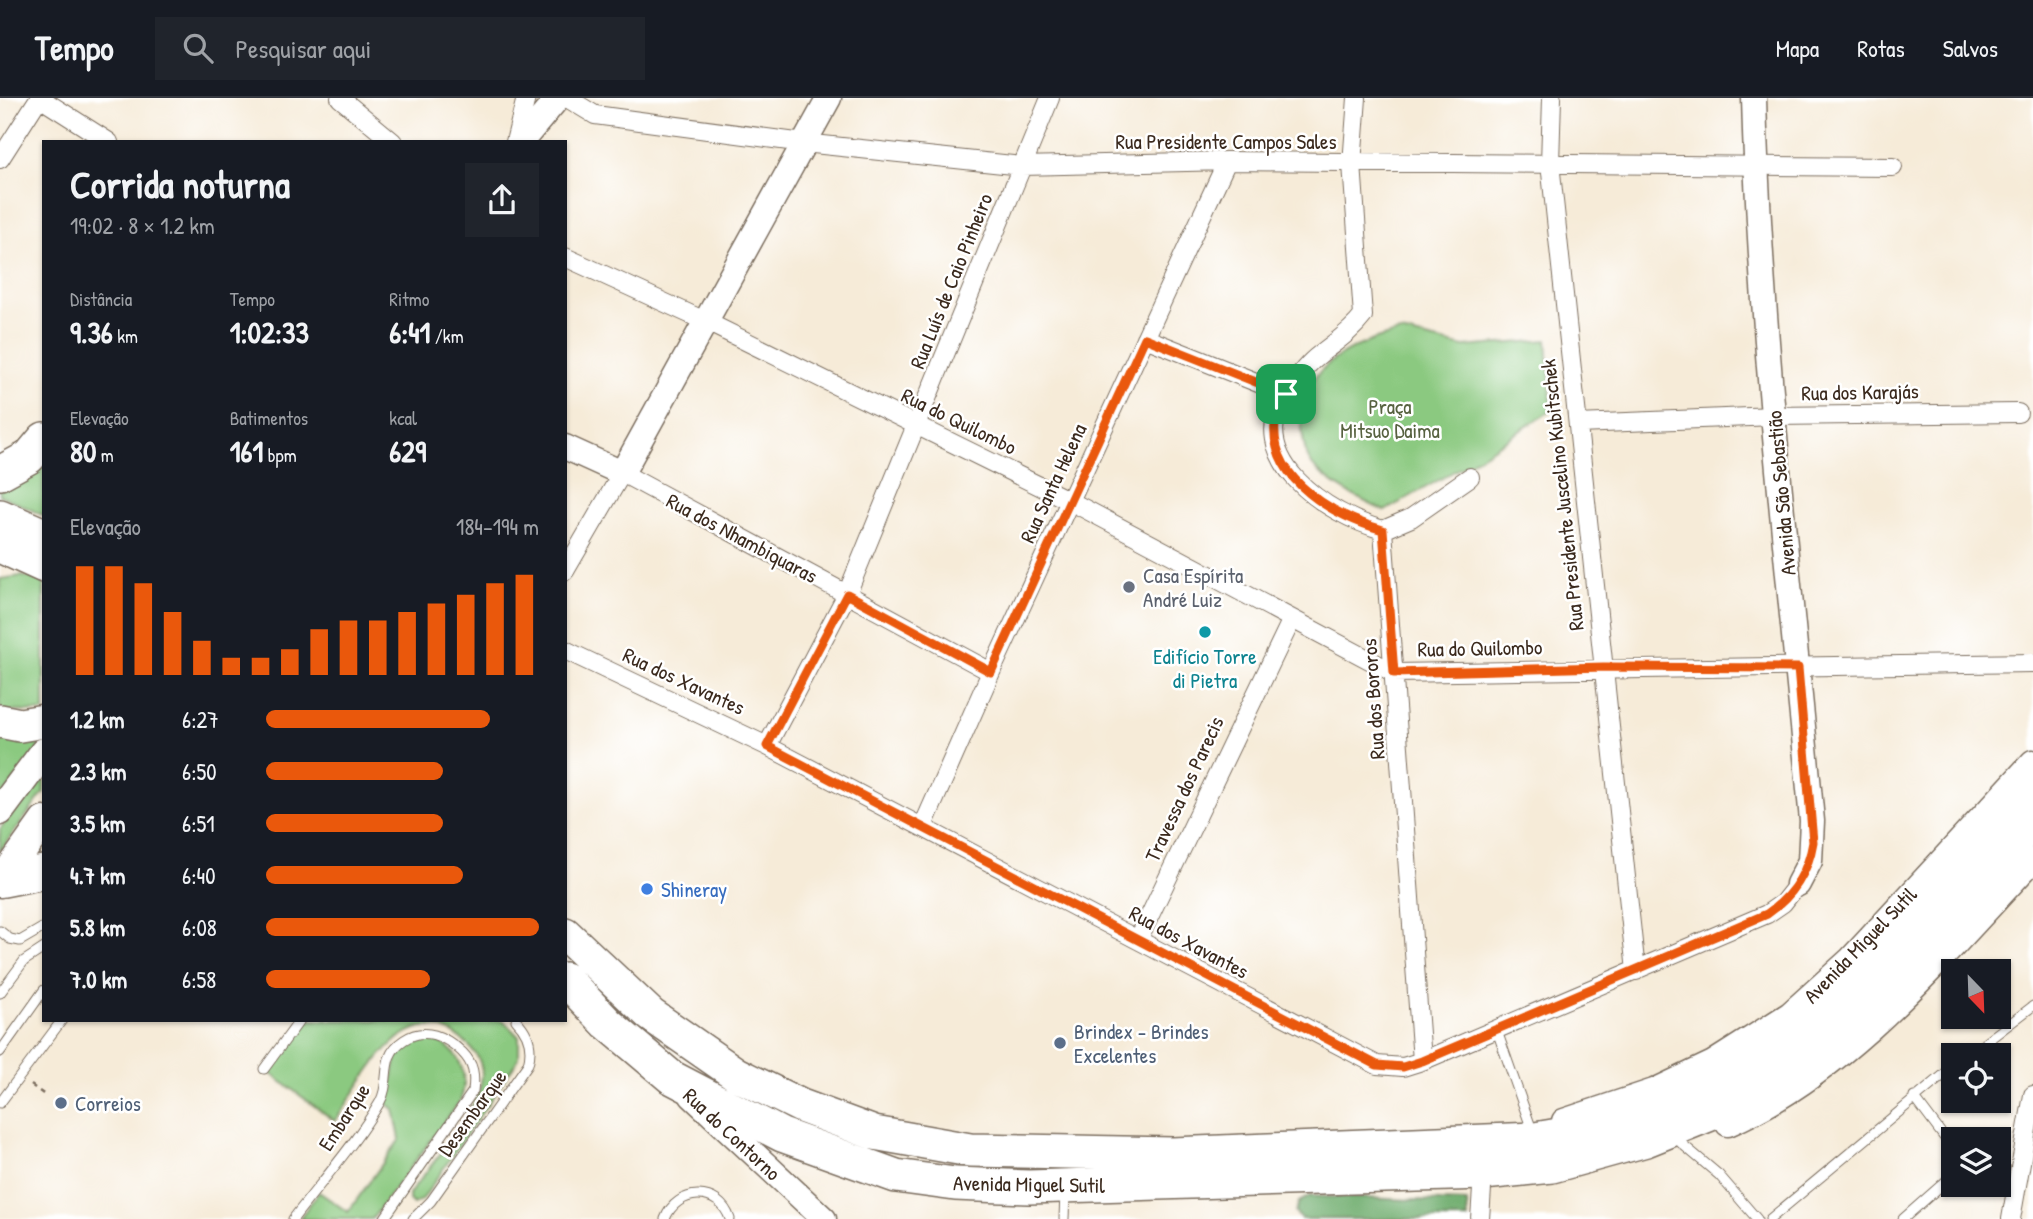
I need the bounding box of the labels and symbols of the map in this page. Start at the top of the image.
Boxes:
street label: Rua Presidente Campos Sales [1115,127,1337,156]
street label: Rua Luís de Caio Pinheiro [903,189,999,373]
street label: Rua Presidente Juscelino Kubitschek [1533,358,1591,632]
pin [1256,364,1316,424]
street label: Rua dos Karajás [1801,376,1919,408]
street label: Rua do Quilombo [897,381,1021,461]
park label: Praça Mitsuo Daima [1340,392,1440,445]
street label: Avenida São Sebastião [1759,409,1803,577]
street label: Rua Santa Helena [1013,419,1093,547]
street label: Rua dos Nhambiquaras [661,486,823,590]
place label: Casa Espírita André Luiz [1143,561,1243,614]
marker: Casa Espírita André Luiz [1121,579,1137,595]
marker: Edifício Torre di Pietra [1197,624,1213,640]
street label: Rua do Quilombo [1417,632,1543,664]
street label: Rua dos Bororos [1354,638,1392,760]
street label: Rua dos Xavantes [618,640,750,722]
place label: Edifício Torre di Pietra [1153,642,1257,695]
street label: Travessa dos Parecis [1138,712,1230,866]
place label: Shineray [661,875,727,904]
street label: Avenida Miguel Sutil [1797,880,1923,1010]
marker: Shineray [639,881,655,897]
street label: Rua dos Xavantes [1124,898,1254,986]
north arrow [1941,959,2011,1029]
place label: Brindex - Brindes Excelentes [1074,1017,1209,1070]
marker: Brindex - Brindes Excelentes [1052,1035,1068,1051]
street label: Desembarque [431,1064,513,1162]
street label: Embarque [311,1078,377,1156]
street label: Rua do Contorno [677,1081,787,1187]
place label: Correios [75,1089,141,1118]
marker: Correios [53,1095,69,1111]
street label: Avenida Miguel Sutil [953,1168,1106,1200]

